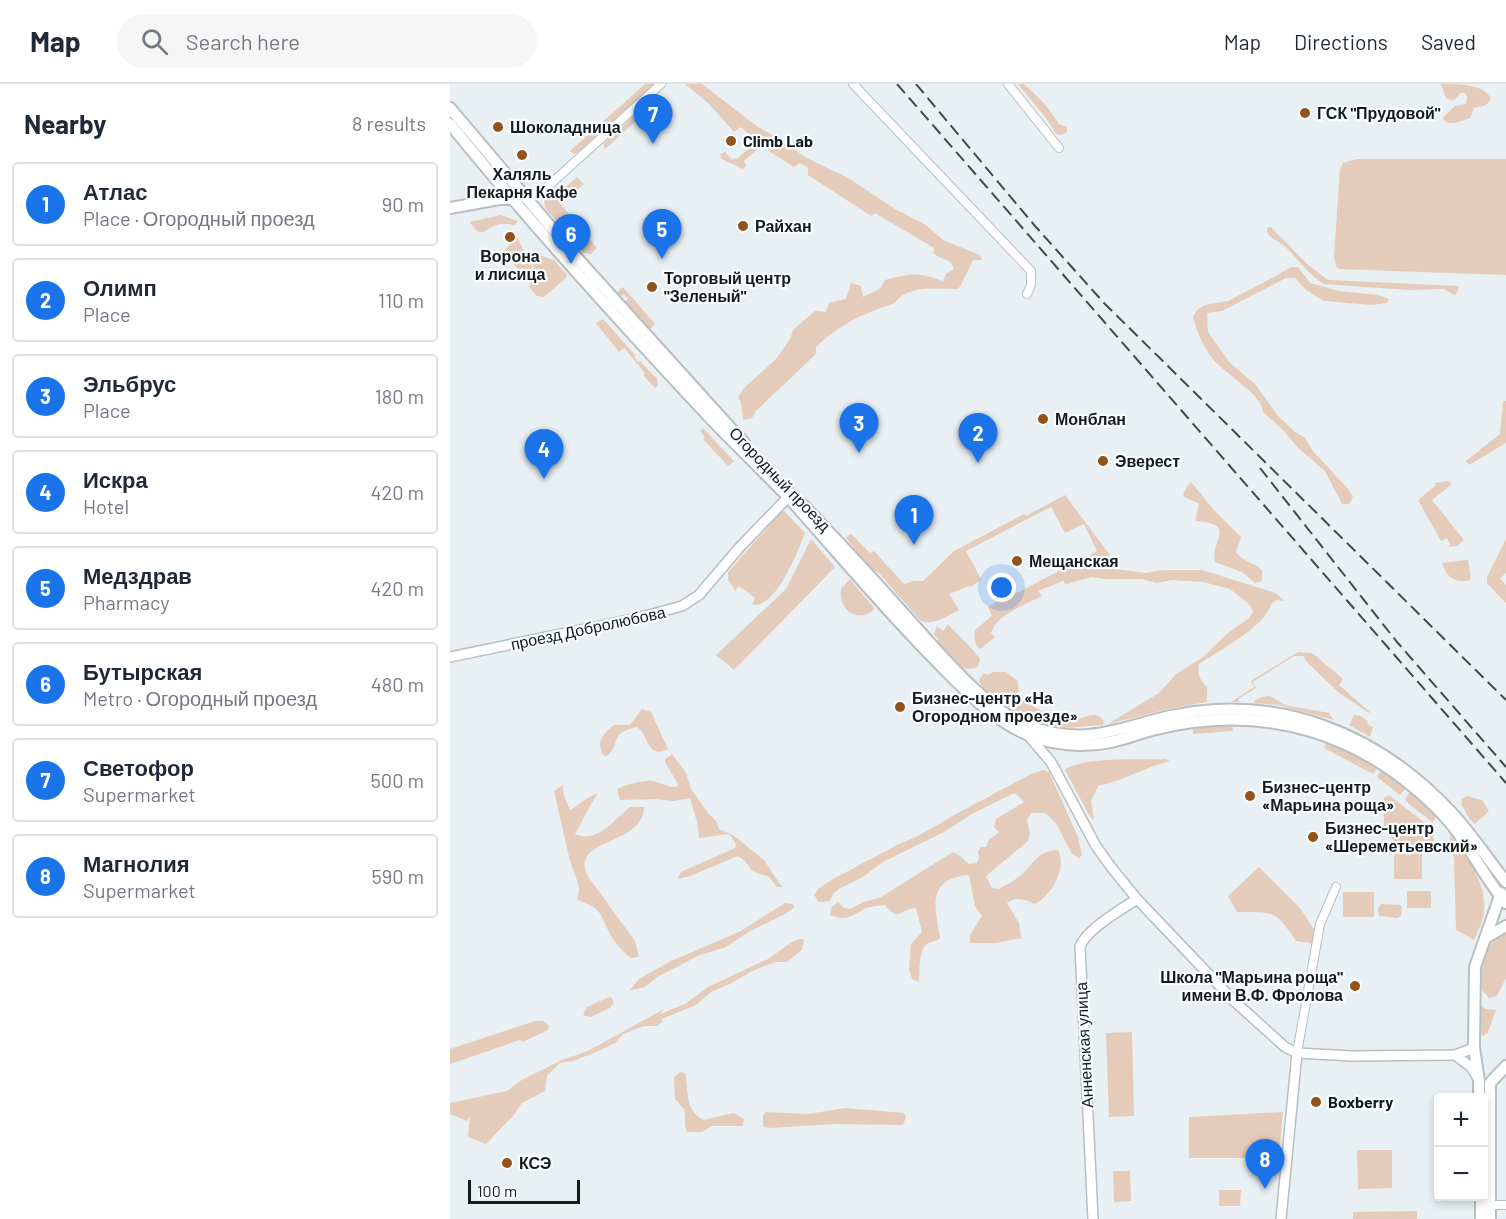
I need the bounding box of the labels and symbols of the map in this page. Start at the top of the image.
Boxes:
pin: 7 [634,94,672,144]
place label: ГСК "Прудовой" [1317,103,1441,122]
marker: ГСК "Прудовой" [1298,106,1312,120]
place label: Шоколадница [510,117,621,136]
marker: Шоколадница [491,120,505,134]
place label: Climb Lab [743,131,813,150]
marker: Climb Lab [724,134,738,148]
marker: Халяль Пекарня Кафе [515,148,529,162]
place label: Халяль Пекарня Кафе [467,164,578,201]
pin: 5 [642,210,682,259]
pin: 6 [552,214,590,264]
place label: Райхан [755,216,812,235]
marker: Райхан [736,219,750,233]
marker: Ворона и лисица [503,230,517,244]
place label: Ворона и лисица [475,246,545,283]
place label: Торговый центр "Зеленый" [664,268,791,305]
marker: Торговый центр "Зеленый" [645,280,659,294]
pin: 3 [840,404,878,453]
place label: Монблан [1055,409,1126,428]
marker: Монблан [1036,412,1050,426]
pin: 2 [958,414,998,463]
street label: Огородный проезд [726,423,835,535]
pin: 4 [524,430,563,479]
place label: Эверест [1115,451,1180,470]
marker: Эверест [1096,454,1110,468]
pin: 1 [894,496,934,545]
place label: Мещанская [1029,551,1119,570]
marker: Мещанская [1010,554,1024,568]
your location [987,573,1016,602]
street label: проезд Добролюбова [509,602,667,653]
place label: Бизнес-центр «На Огородном проезде» [912,688,1078,725]
marker: Бизнес-центр «На Огородном проезде» [893,700,907,714]
place label: Бизнес-центр «Марьина роща» [1262,777,1394,814]
marker: Бизнес-центр «Марьина роща» [1243,789,1257,803]
place label: Бизнес-центр «Шереметьевский» [1325,818,1478,855]
marker: Бизнес-центр «Шереметьевский» [1306,830,1320,844]
place label: Школа "Марьина роща" имени В.Ф. Фролова [1160,967,1343,1004]
marker: Школа "Марьина роща" имени В.Ф. Фролова [1348,979,1362,993]
street label: Анненская улица [1071,981,1096,1109]
place label: Boxberry [1328,1092,1393,1111]
marker: Boxberry [1309,1095,1323,1109]
pin: 8 [1246,1140,1284,1189]
place label: КСЭ [519,1153,551,1172]
marker: КСЭ [500,1156,514,1170]
scale bar [468,1177,580,1204]

